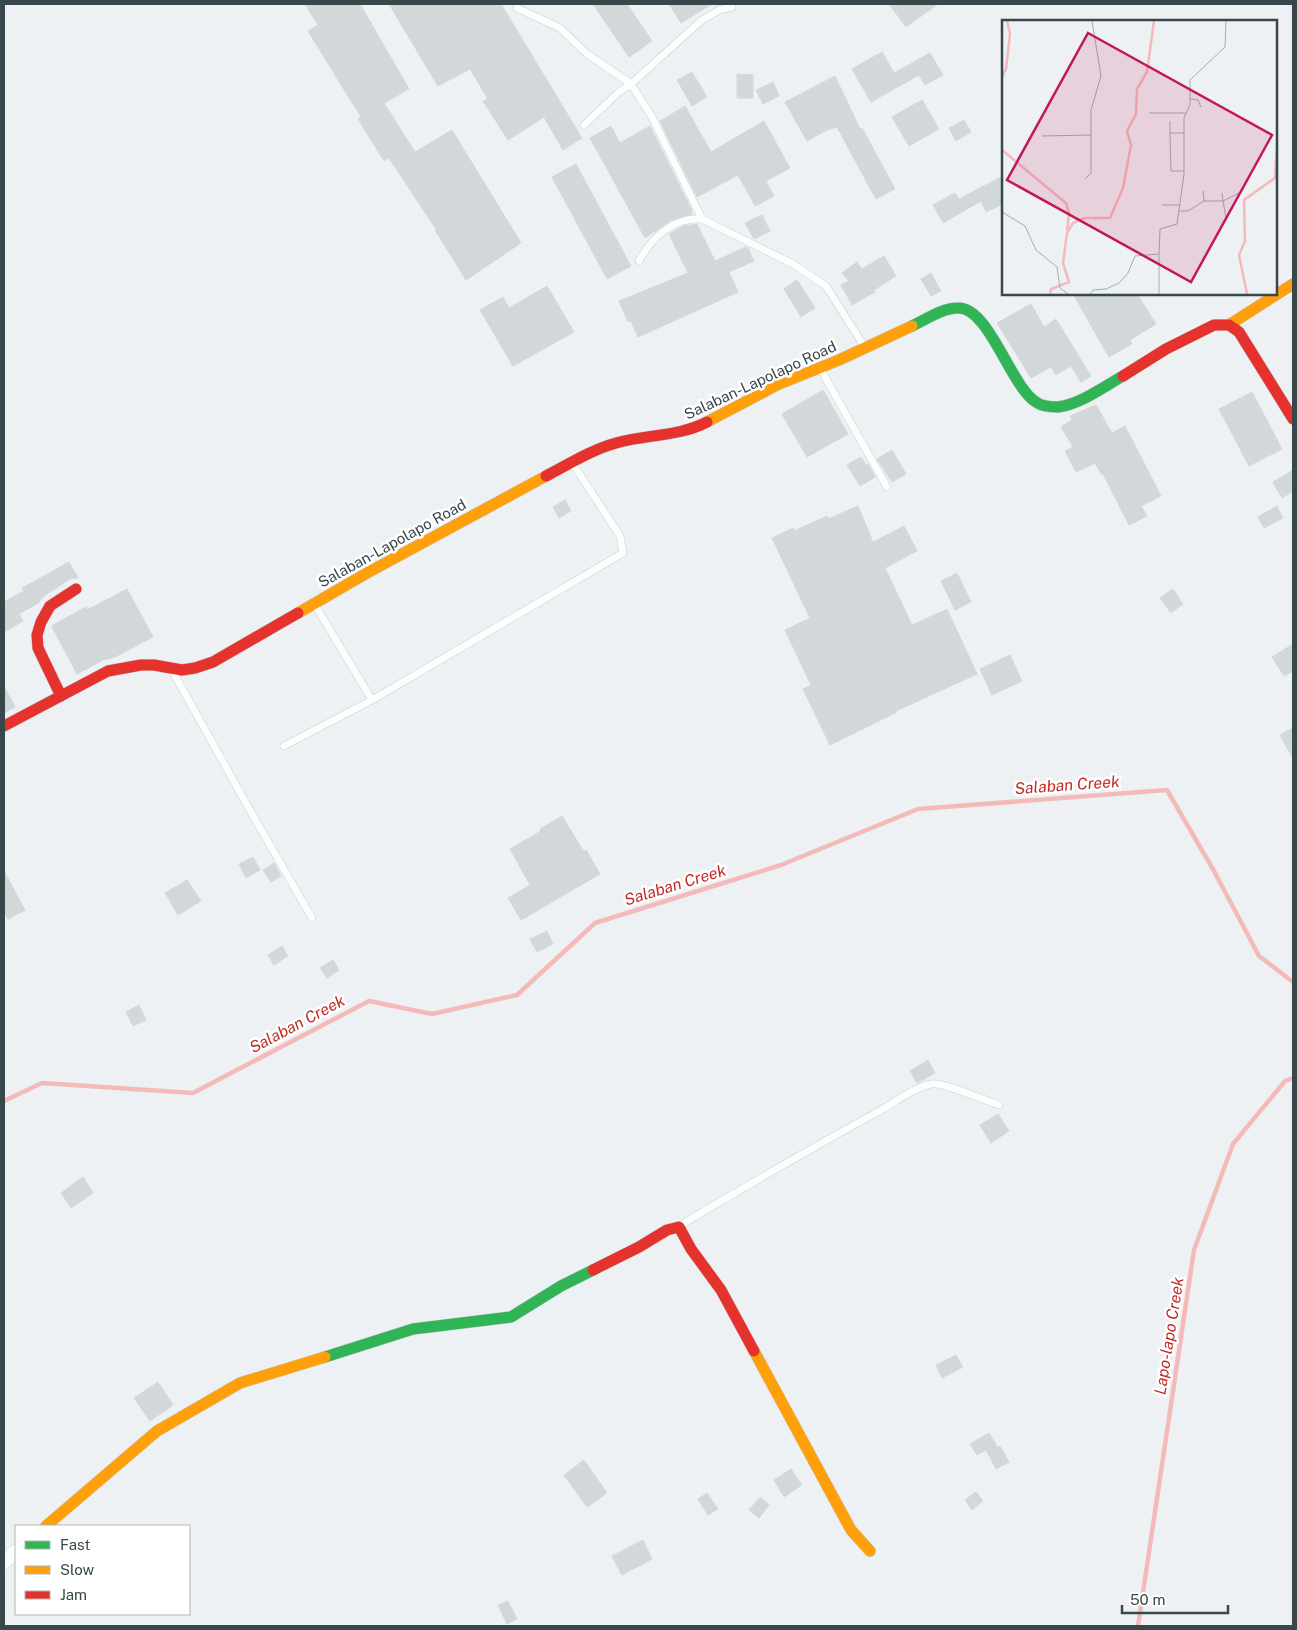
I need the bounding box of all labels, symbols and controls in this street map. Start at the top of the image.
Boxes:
inset map [1002,20,1277,295]
street label: Salaban-Lapolapo Road [681,337,839,423]
street label: Salaban-Lapolapo Road [315,495,469,591]
water label: Salaban Creek [1014,772,1120,798]
water label: Salaban Creek [622,860,728,909]
water label: Salaban Creek [246,991,348,1057]
water label: Lapo-lapo Creek [1150,1276,1188,1396]
legend [15,1525,190,1615]
text: Fast [60,1536,90,1553]
text: Slow [60,1561,95,1578]
scale bar [1122,1582,1228,1614]
text: Jam [60,1586,87,1603]
text: 50 m [1130,1591,1165,1608]

